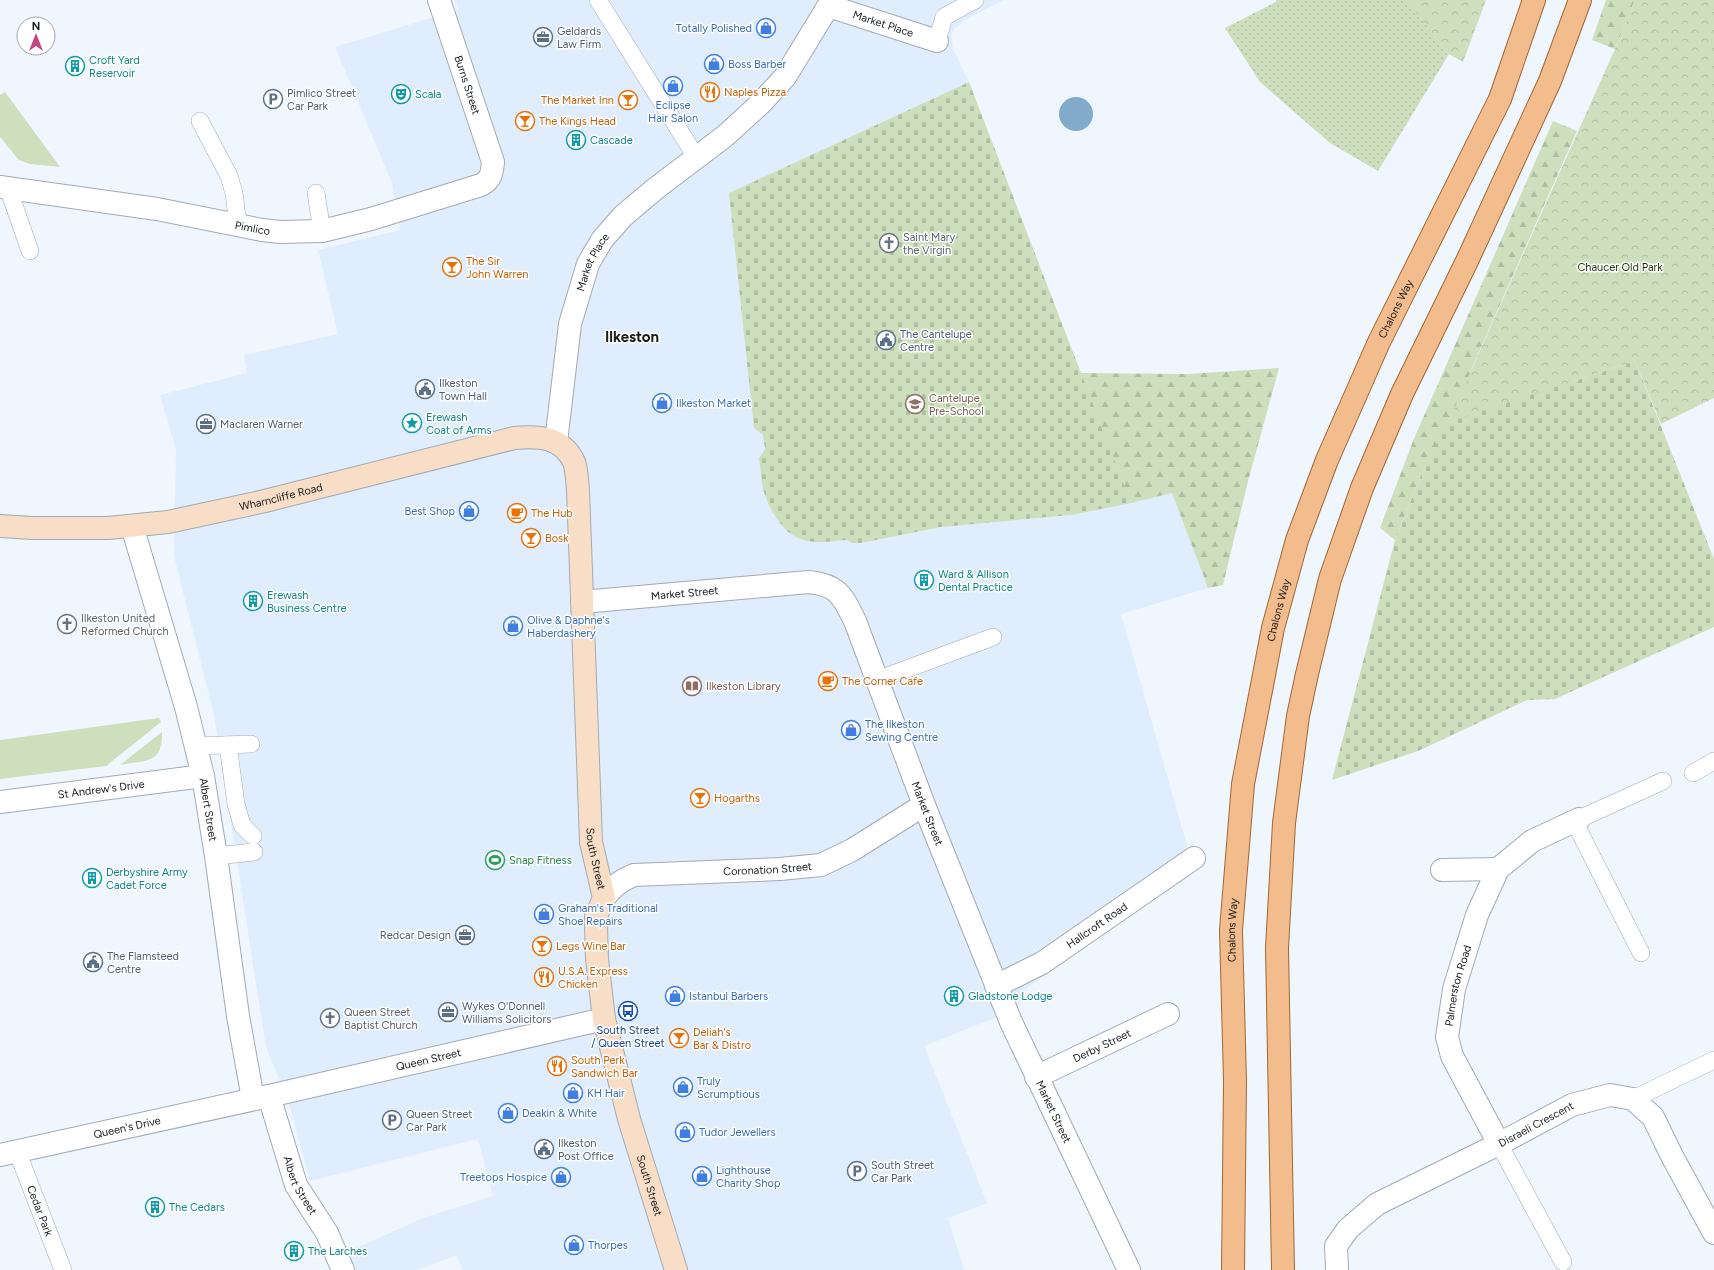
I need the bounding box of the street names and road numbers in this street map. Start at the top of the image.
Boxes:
street label: Market Place [851,8,915,39]
street label: Burns Street [451,54,483,116]
street label: Pimlico [234,218,271,237]
street label: Market Place [574,230,612,293]
street label: Chalons Way [1375,277,1416,340]
street label: Wharncliffe Road [238,480,324,513]
street label: Chalons Way [1264,577,1293,642]
street label: Market Street [650,584,719,602]
street label: St Andrew's Drive [57,777,145,801]
street label: Albert Street [197,777,220,842]
street label: Market Street [909,780,946,847]
street label: South Street [584,827,608,891]
street label: Coronation Street [723,859,813,878]
street label: Chalons Way [1224,897,1240,962]
street label: Hallcroft Road [1064,900,1130,951]
street label: Palmerston Road [1442,943,1474,1027]
street label: Derby Street [1071,1026,1133,1065]
street label: Queen Street [395,1046,462,1073]
street label: Market Street [1033,1078,1074,1145]
street label: Disraeli Crescent [1496,1099,1576,1150]
street label: Queen's Drive [92,1113,162,1141]
street label: South Street [634,1153,665,1217]
street label: Albert Street [281,1154,320,1217]
street label: Cedar Park [24,1183,56,1239]

